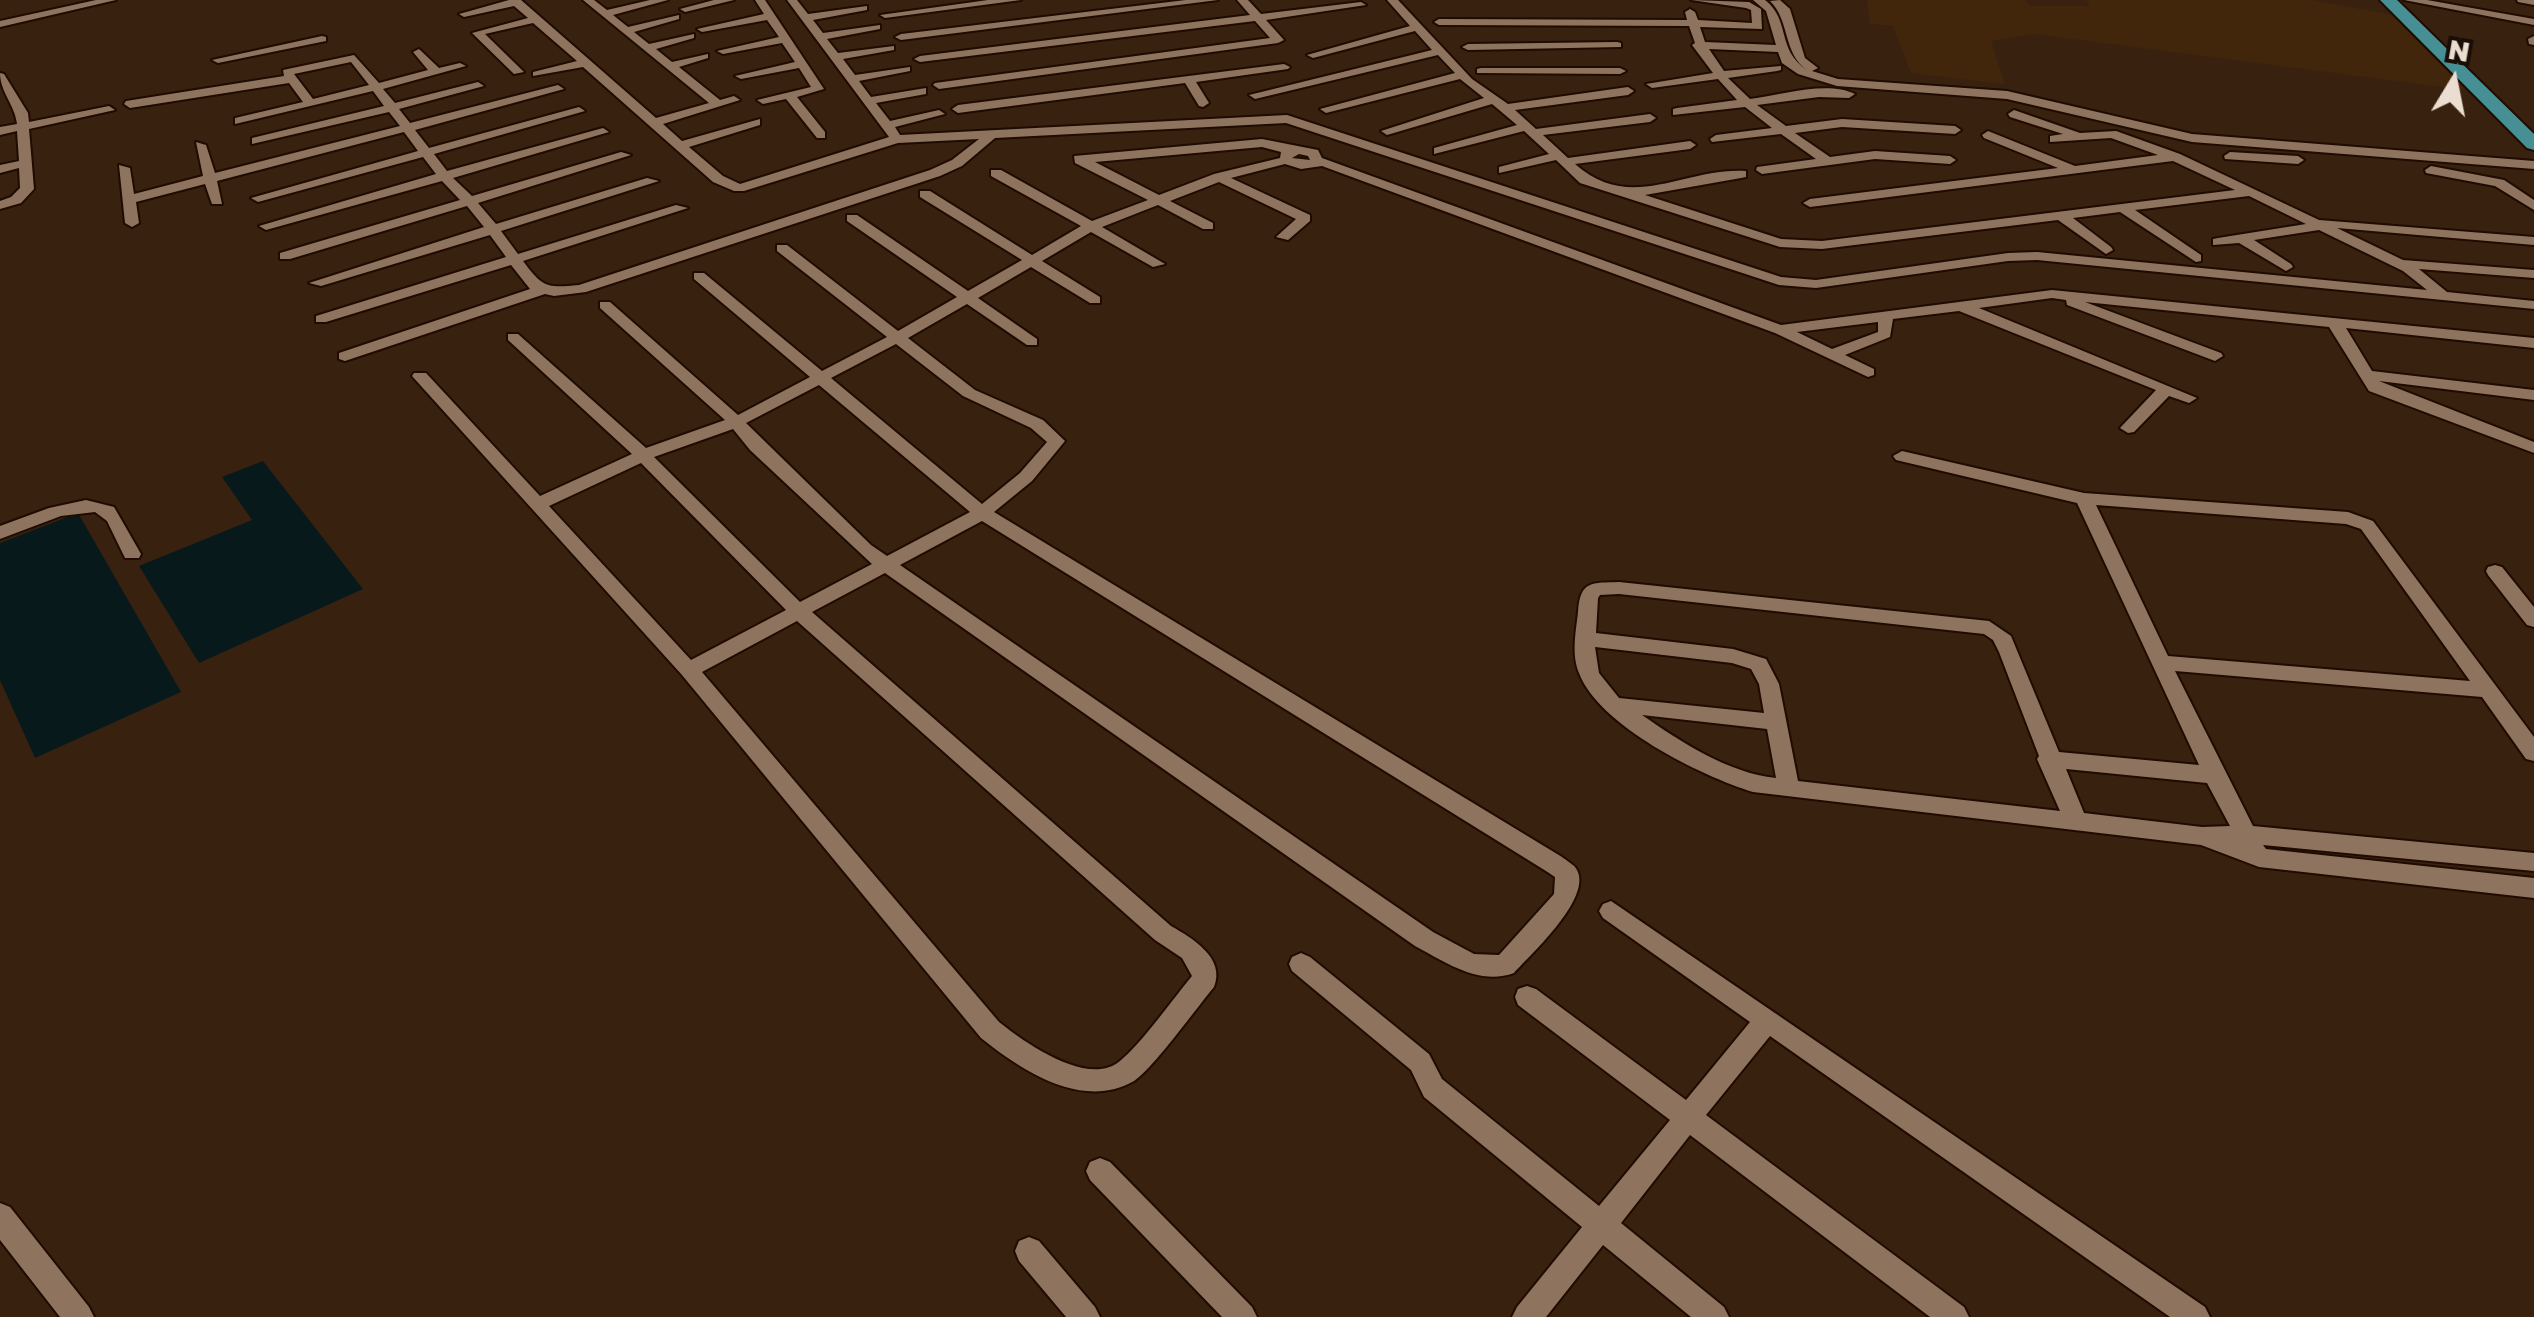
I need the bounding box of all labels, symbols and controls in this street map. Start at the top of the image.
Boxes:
north arrow [2404,30,2504,130]
text: N [2446,32,2473,68]

